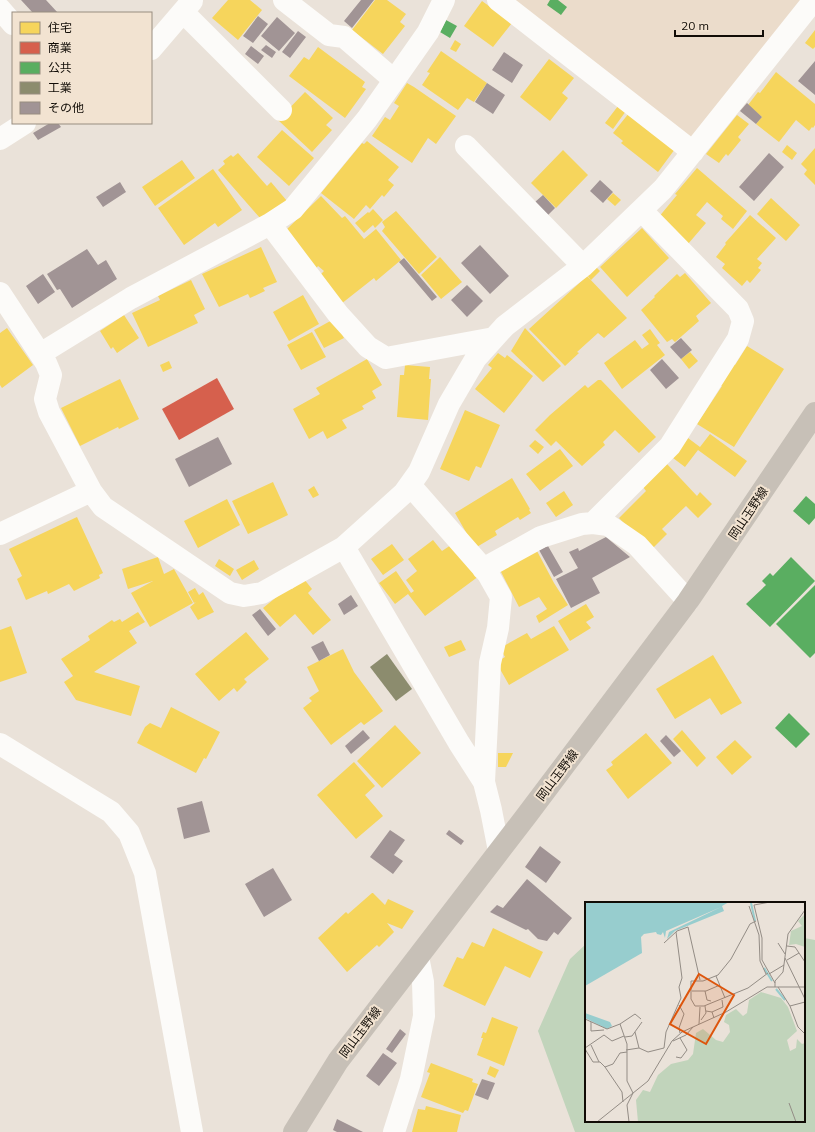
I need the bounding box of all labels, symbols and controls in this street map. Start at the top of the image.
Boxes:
legend [12,12,152,124]
scale bar [675,12,763,38]
text: 20 m [681,18,709,33]
text: 住宅 [48,20,72,35]
text: 商業 [48,40,72,55]
text: 公共 [48,60,72,75]
text: 工業 [48,80,72,95]
text: その他 [48,100,84,115]
street label: 岡山玉野線 [725,484,771,542]
street label: 岡山玉野線 [533,747,581,803]
inset map [585,902,805,1122]
street label: 岡山玉野線 [336,1004,384,1060]

